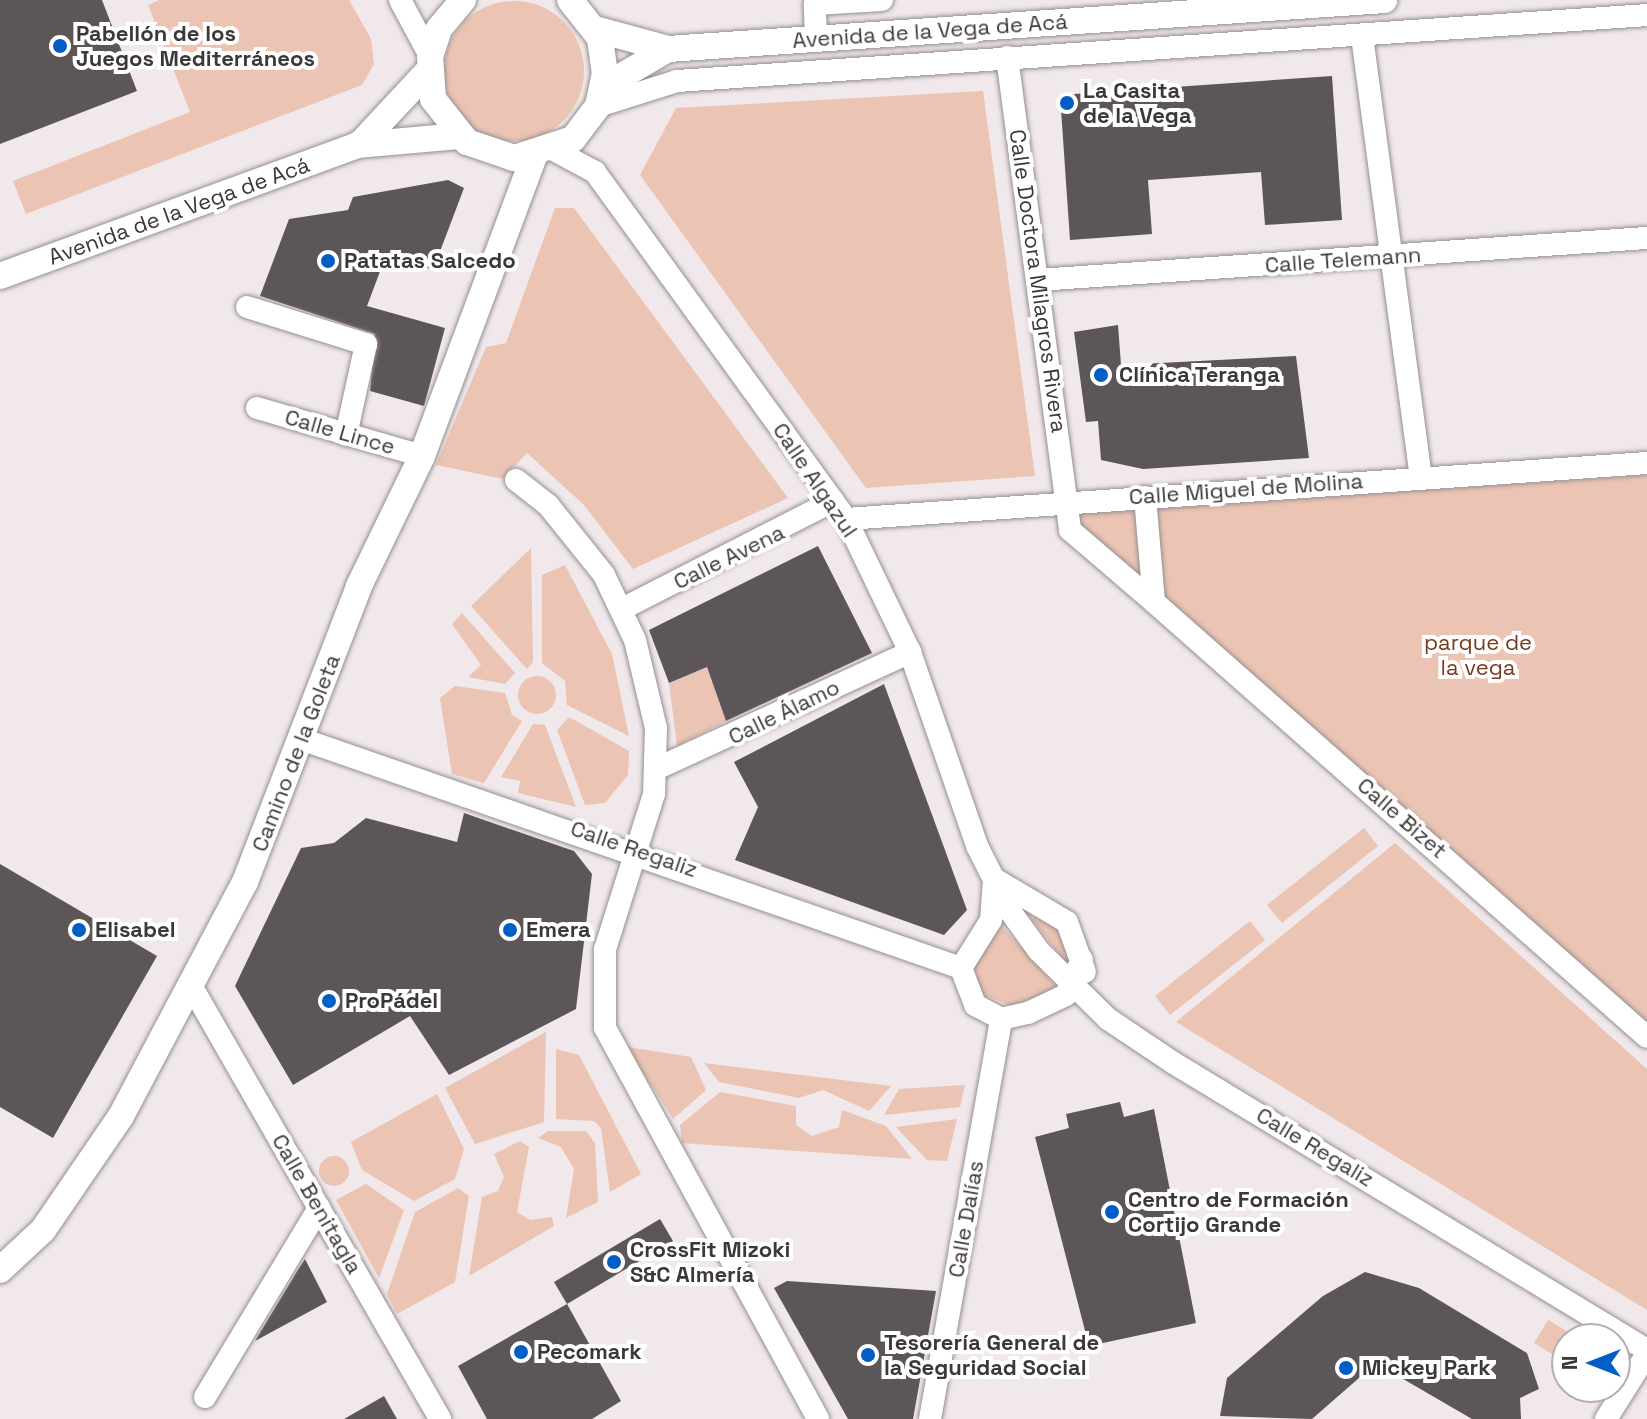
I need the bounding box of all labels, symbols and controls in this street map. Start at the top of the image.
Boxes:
street label: Avenida de la Vega de Acá [791,8,1069,54]
place label: Pabellón de los Juegos Mediterráneos [76,20,315,72]
marker: Pabellón de los Juegos Mediterráneos [51,37,69,55]
place label: La Casita de la Vega [1083,77,1192,128]
marker: La Casita de la Vega [1058,94,1076,112]
street label: Calle Doctora Milagros Rivera [1004,128,1072,434]
street label: Avenida de la Vega de Acá [45,151,313,271]
street label: Calle Telemann [1264,241,1422,279]
place label: Patatas Salcedo [344,248,516,274]
marker: Patatas Salcedo [319,252,337,270]
place label: Clínica Teranga [1119,362,1281,388]
marker: Clínica Teranga [1090,364,1112,386]
street label: Calle Lince [282,404,398,460]
street label: Calle Algazul [767,418,863,542]
street label: Calle Miguel de Molina [1128,468,1364,510]
street label: Calle Avena [669,519,789,595]
park label: parque de la vega [1424,629,1532,680]
street label: Camino de la Goleta [246,651,346,855]
street label: Calle Álamo [724,674,844,750]
street label: Calle Bizet [1352,772,1452,864]
street label: Calle Regaliz [567,815,701,883]
place label: Elisabel [95,917,176,943]
place label: Emera [526,917,591,943]
marker: Elisabel [70,921,88,939]
marker: Emera [501,921,519,939]
place label: ProPádel [345,988,438,1014]
marker: ProPádel [320,992,338,1010]
street label: Calle Regaliz [1252,1102,1378,1192]
street label: Calle Benitagla [266,1129,368,1279]
street label: Calle Dalías [943,1158,989,1280]
place label: Centro de Formación Cortijo Grande [1128,1186,1349,1238]
marker: Centro de Formación Cortijo Grande [1103,1203,1121,1221]
place label: CrossFit Mizoki S&C Almería [630,1236,790,1288]
marker: CrossFit Mizoki S&C Almería [605,1253,623,1271]
north arrow [1551,1323,1631,1403]
place label: Tesorería General de la Seguridad Social [884,1329,1099,1380]
place label: Pecomark [537,1339,642,1365]
marker: Pecomark [512,1343,530,1361]
marker: Tesorería General de la Seguridad Social [859,1346,877,1364]
place label: Mickey Park [1362,1355,1491,1381]
text: N [1555,1356,1583,1370]
marker: Mickey Park [1337,1359,1355,1377]

